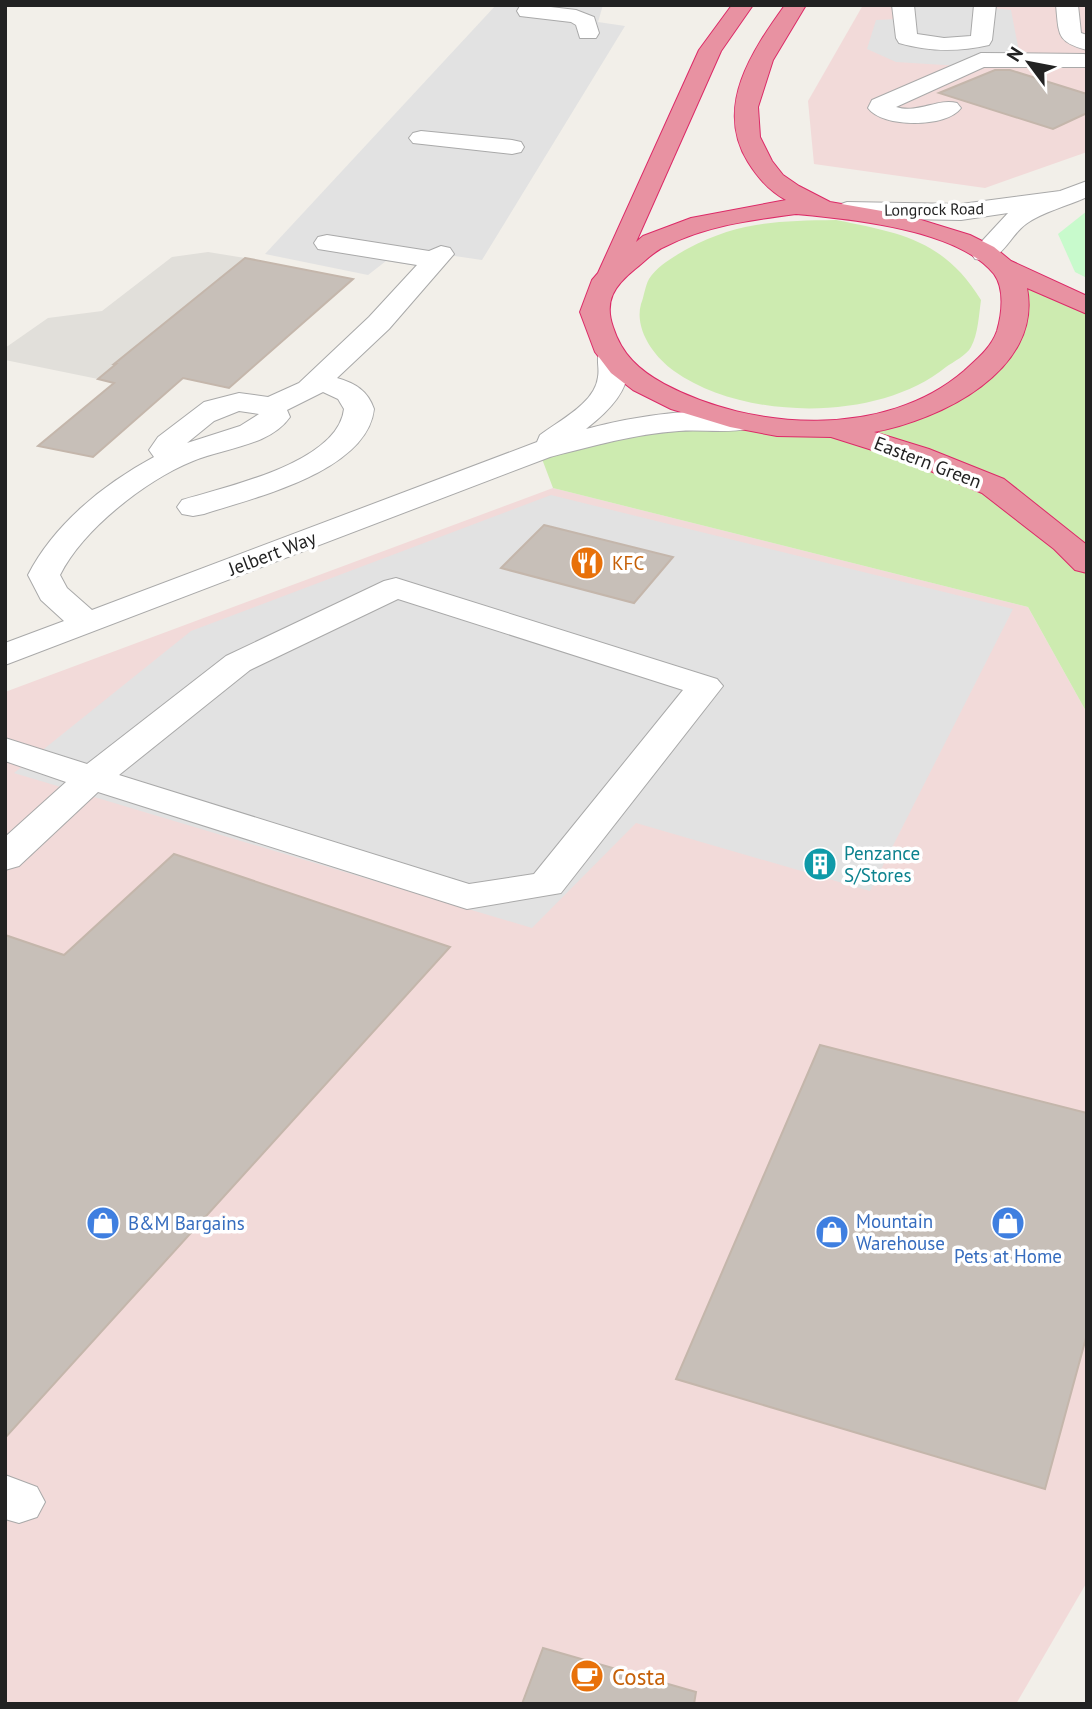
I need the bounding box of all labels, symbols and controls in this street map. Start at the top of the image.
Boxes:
north arrow [994,28,1064,98]
text: N [1001,42,1028,66]
street label: Longrock Road [884,198,984,220]
street label: Eastern Green [871,431,985,493]
street label: Jelbert Way [224,525,319,581]
restaurant icon: KFC [568,544,606,582]
place label: KFC [612,551,644,575]
place label: Penzance S/Stores [844,841,920,887]
building icon: Penzance S/Stores [801,845,839,883]
shop icon: B&M Bargains [84,1204,122,1242]
shop icon: Pets at Home [989,1204,1027,1242]
place label: Mountain Warehouse [856,1209,945,1255]
place label: B&M Bargains [128,1211,245,1235]
shop icon: Mountain Warehouse [813,1213,851,1251]
place label: Pets at Home [954,1244,1062,1268]
cafe icon: Costa [568,1657,606,1695]
place label: Costa [612,1662,666,1691]

